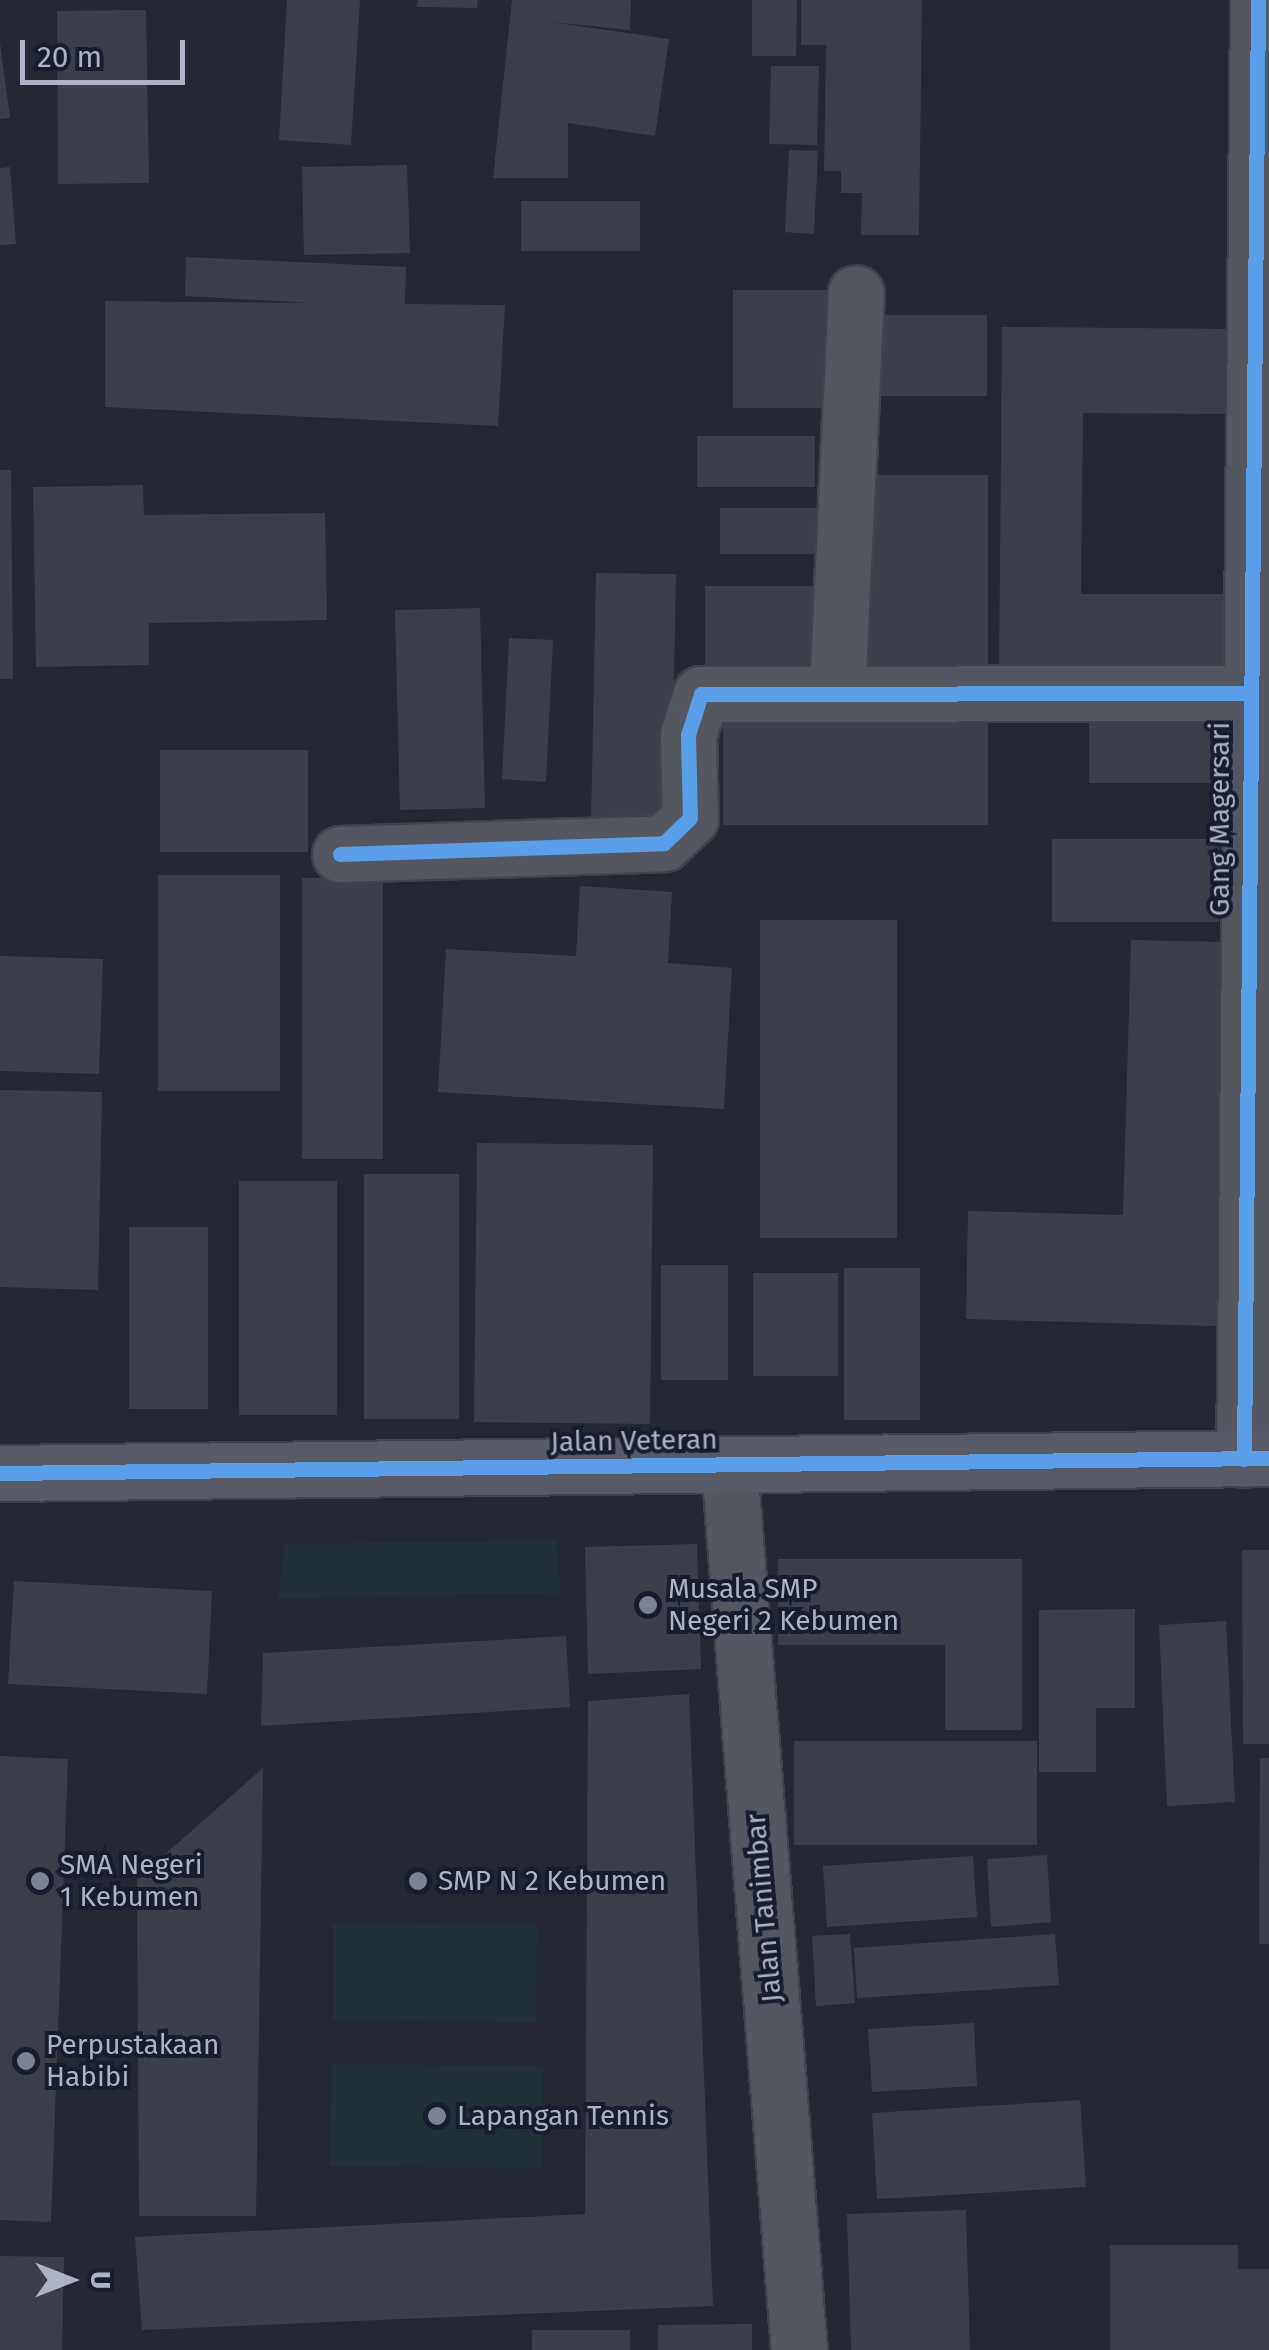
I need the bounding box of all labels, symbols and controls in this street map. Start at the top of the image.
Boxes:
scale bar [25,20,190,82]
text: 20 m [37,39,102,75]
street label: Gang Magersari [1203,722,1237,916]
street label: Jalan Veteran [550,1423,718,1459]
place label: Musala SMP Negeri 2 Kebumen [668,1572,899,1638]
marker: Musala SMP Negeri 2 Kebumen [637,1594,659,1616]
street label: Jalan Tanimbar [739,1812,789,2004]
place label: SMA Negeri 1 Kebumen [60,1848,203,1914]
place label: SMP N 2 Kebumen [438,1864,666,1898]
marker: SMA Negeri 1 Kebumen [29,1870,51,1892]
marker: SMP N 2 Kebumen [407,1870,429,1892]
place label: Perpustakaan Habibi [46,2028,219,2094]
marker: Perpustakaan Habibi [15,2050,37,2072]
place label: Lapangan Tennis [457,2099,669,2133]
marker: Lapangan Tennis [426,2105,448,2127]
north arrow [20,2230,120,2330]
text: U [84,2271,117,2289]

